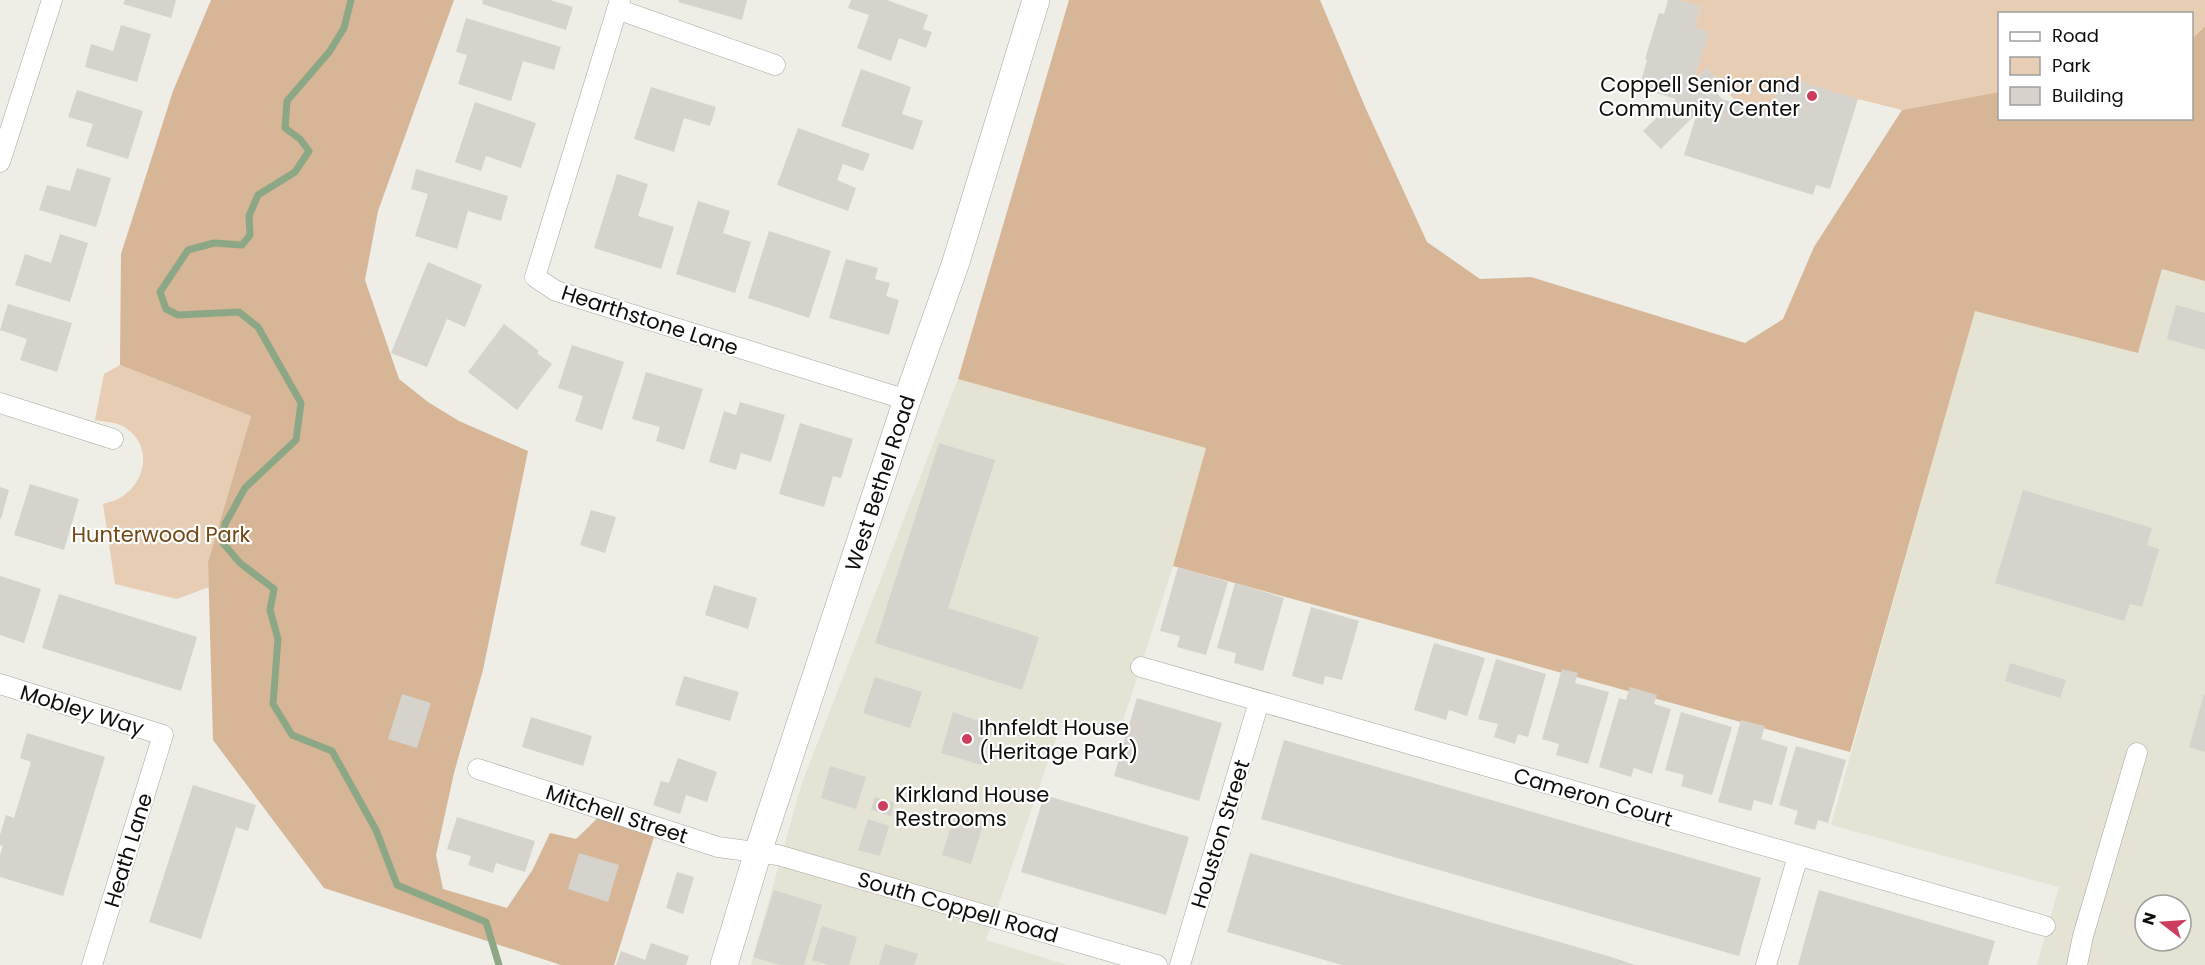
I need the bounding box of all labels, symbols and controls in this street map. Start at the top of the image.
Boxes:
legend [1998,12,2193,120]
text: Road [2052,23,2099,48]
text: Park [2052,53,2091,78]
place label: Coppell Senior and Community Center [1599,70,1800,123]
text: Building [2052,83,2124,108]
marker: Coppell Senior and Community Center [1805,89,1819,103]
street label: Hearthstone Lane [558,278,742,362]
street label: West Bethel Road [838,391,922,575]
park label: Hunterwood Park [72,520,251,549]
street label: Mobley Way [17,677,148,743]
place label: Ihnfeldt House (Heritage Park) [979,713,1138,766]
marker: Ihnfeldt House (Heritage Park) [960,732,974,746]
street label: Houston Street [1184,756,1256,912]
street label: Cameron Court [1510,760,1676,834]
street label: Mitchell Street [542,777,692,851]
place label: Kirkland House Restrooms [895,780,1049,833]
street label: Heath Lane [97,789,159,911]
marker: Kirkland House Restrooms [876,799,890,813]
street label: South Coppell Road [854,864,1062,950]
north arrow [2133,893,2193,953]
text: N [2136,910,2162,928]

